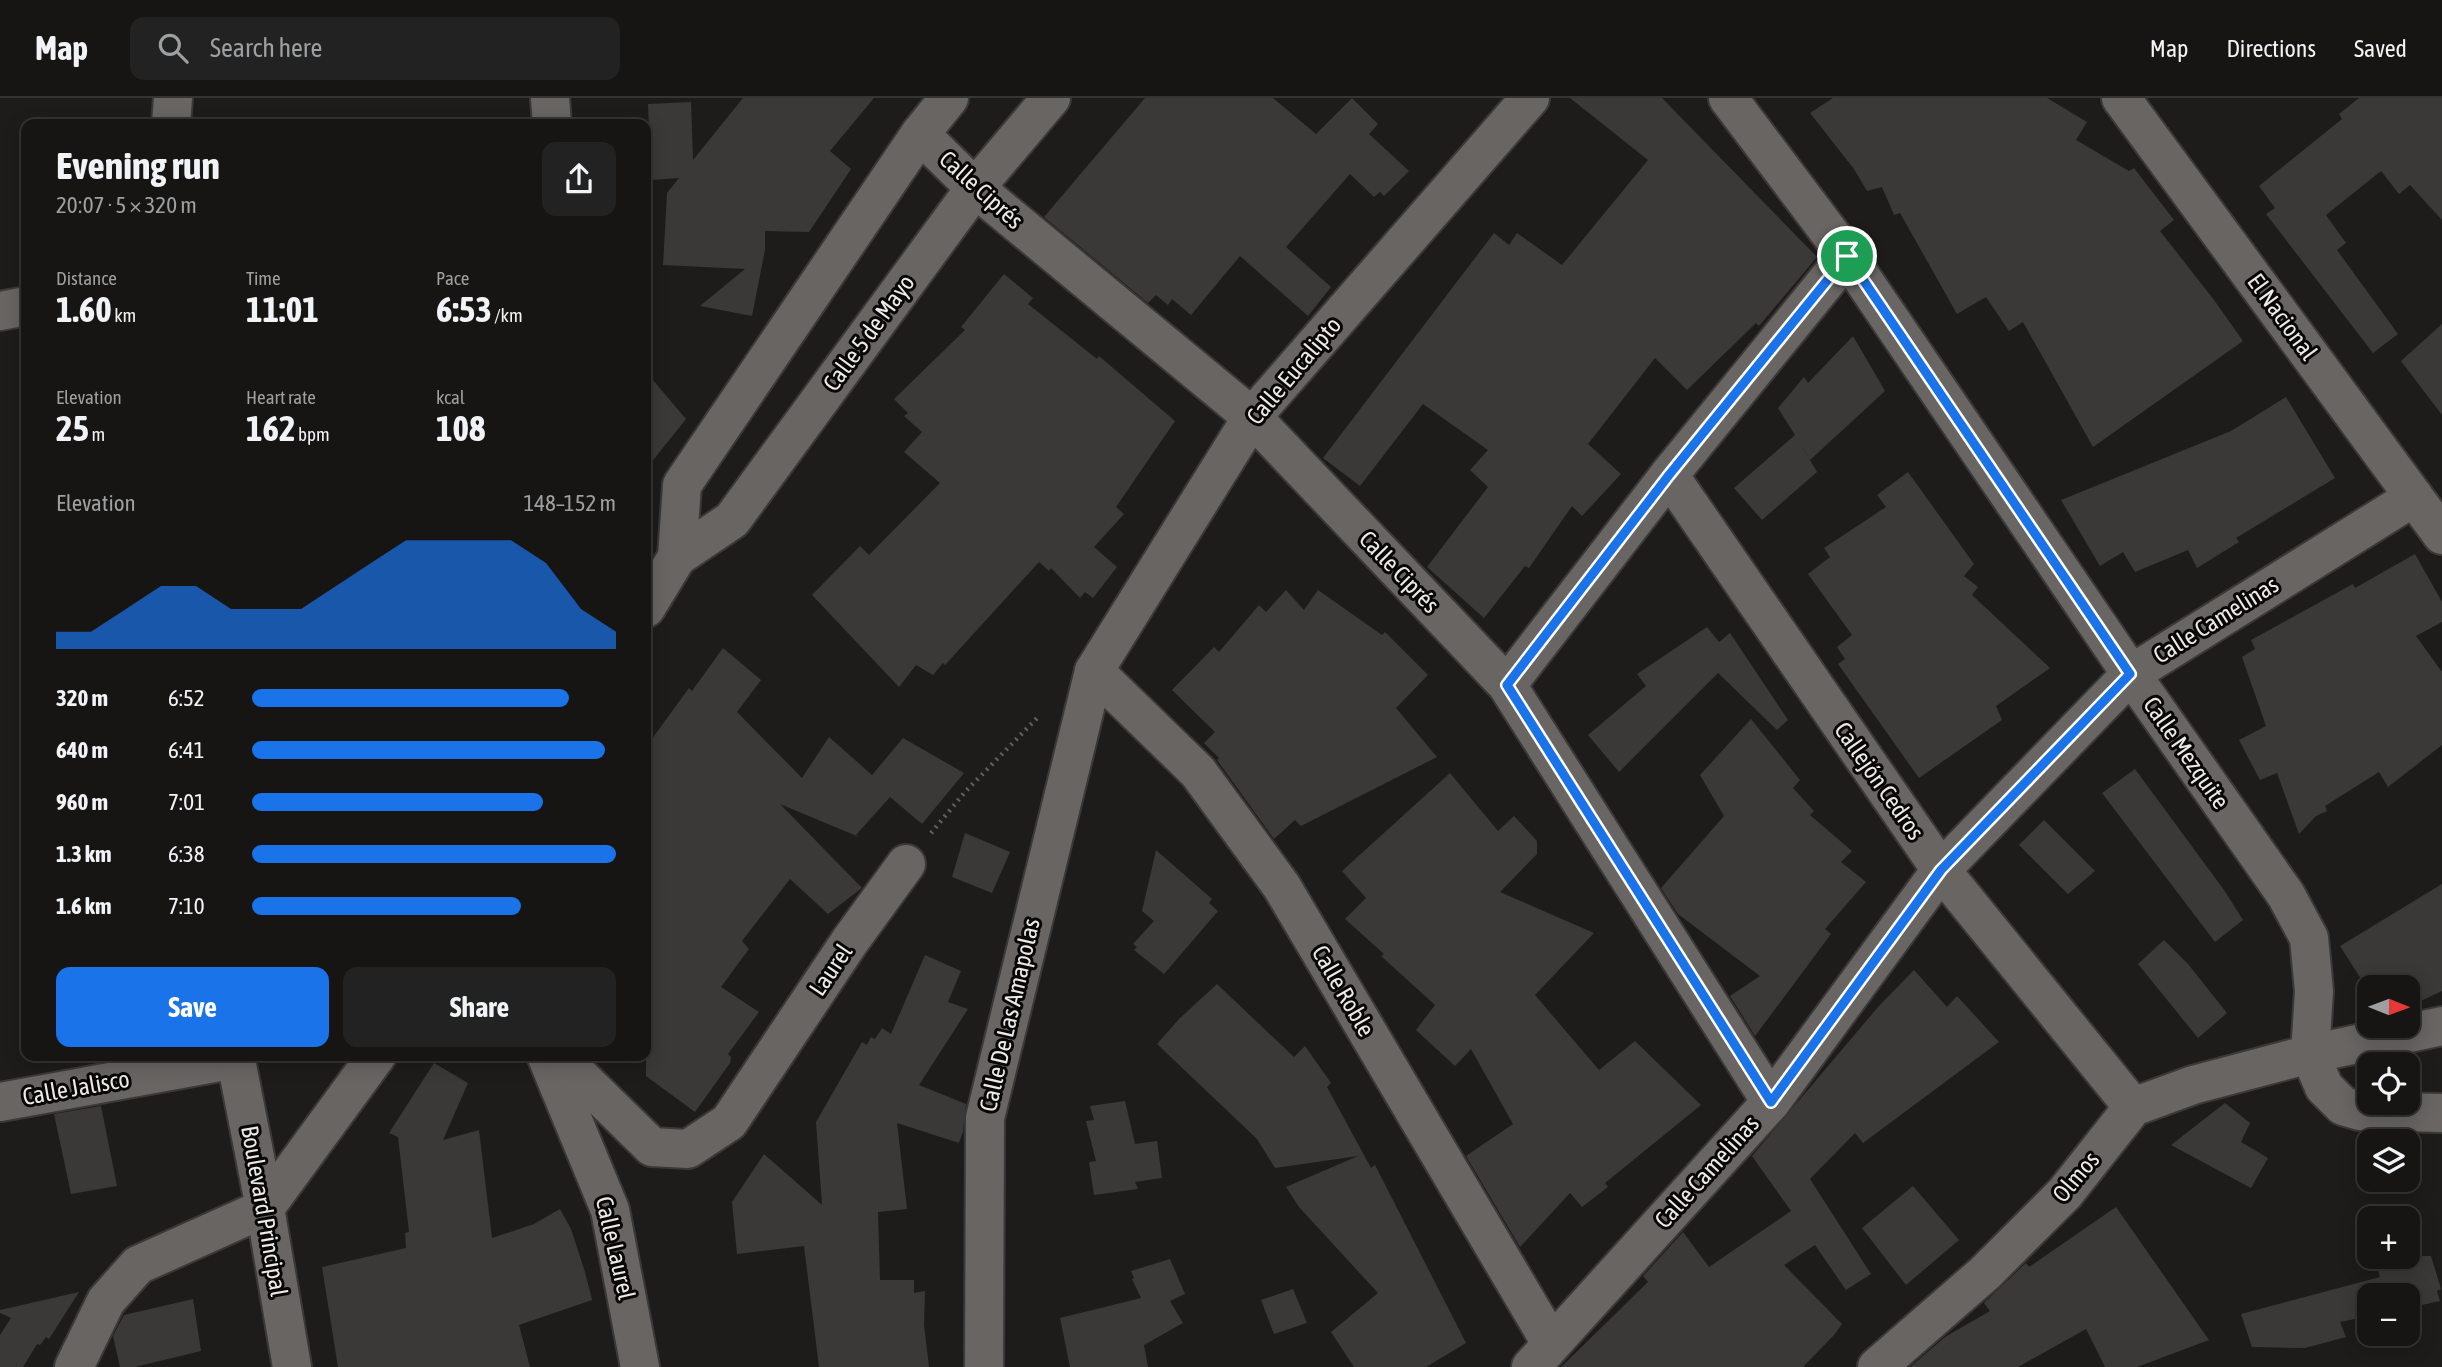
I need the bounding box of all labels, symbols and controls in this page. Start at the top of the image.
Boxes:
search box [130,17,620,80]
text: Map [35,29,88,67]
icon: search [154,29,192,67]
text: Search here [210,33,322,63]
text: Map [2150,35,2188,62]
text: Directions [2226,35,2316,62]
text: Saved [2354,35,2407,62]
button: share [542,142,616,216]
text: Evening run [56,144,220,187]
street label: Calle Ciprés [934,145,1029,234]
text: 20:07 · 5 × 320 m [56,192,197,218]
pin [1817,226,1877,286]
icon: arrive [1828,237,1866,275]
text: Distance [56,267,117,289]
text: Time [246,267,281,289]
text: Pace [436,267,469,289]
street label: El Nacional [2242,268,2323,366]
street label: Calle 5 de Mayo [817,269,920,396]
text: 1.60 [56,289,112,329]
text: 11:01 [246,289,319,329]
text: 6:53 [436,289,492,329]
text: km [112,304,136,326]
text: /km [492,304,523,326]
street label: Calle Eucalipto [1241,312,1346,430]
text: Elevation [56,386,122,408]
text: Heart rate [246,386,316,408]
text: kcal [436,386,465,408]
text: 25 [56,408,89,448]
text: 162 [246,408,295,448]
text: 108 [436,408,485,448]
text: m [89,423,105,445]
text: bpm [295,423,330,445]
text: Elevation [56,490,136,516]
text: 148–152 m [523,490,616,516]
street label: Calle Ciprés [1354,525,1445,618]
street label: Calle Camelinas [2148,571,2283,669]
text: 320 m [56,685,108,711]
text: 6:52 [168,685,205,711]
street label: Calle Mezquite [2138,692,2235,814]
street label: Callejón Cedros [1829,717,1930,845]
text: 640 m [56,737,108,763]
text: 6:41 [168,737,205,763]
text: 960 m [56,789,108,815]
text: 7:01 [168,789,205,815]
text: 1.3 km [56,841,112,867]
text: 6:38 [168,841,205,867]
text: 1.6 km [56,893,112,919]
text: 7:10 [168,893,205,919]
street label: Calle De Las Amapolas [974,916,1045,1114]
street label: Laurel [804,938,858,1001]
street label: Calle Roble [1307,941,1380,1041]
button: Save [56,967,329,1047]
button: Share [343,967,616,1047]
north arrow [2357,975,2420,1038]
map controls [2357,975,2420,1346]
button: locate [2357,1052,2420,1115]
street label: Calle Jalisco [20,1065,131,1110]
street label: Calle Camelinas [1649,1110,1764,1233]
street label: Boulevard Principal [236,1123,293,1299]
button: layers [2357,1129,2420,1192]
street label: Olmos [2047,1146,2104,1207]
street label: Calle Laurel [591,1194,641,1303]
button: + [2357,1206,2420,1269]
button: − [2357,1283,2420,1346]

